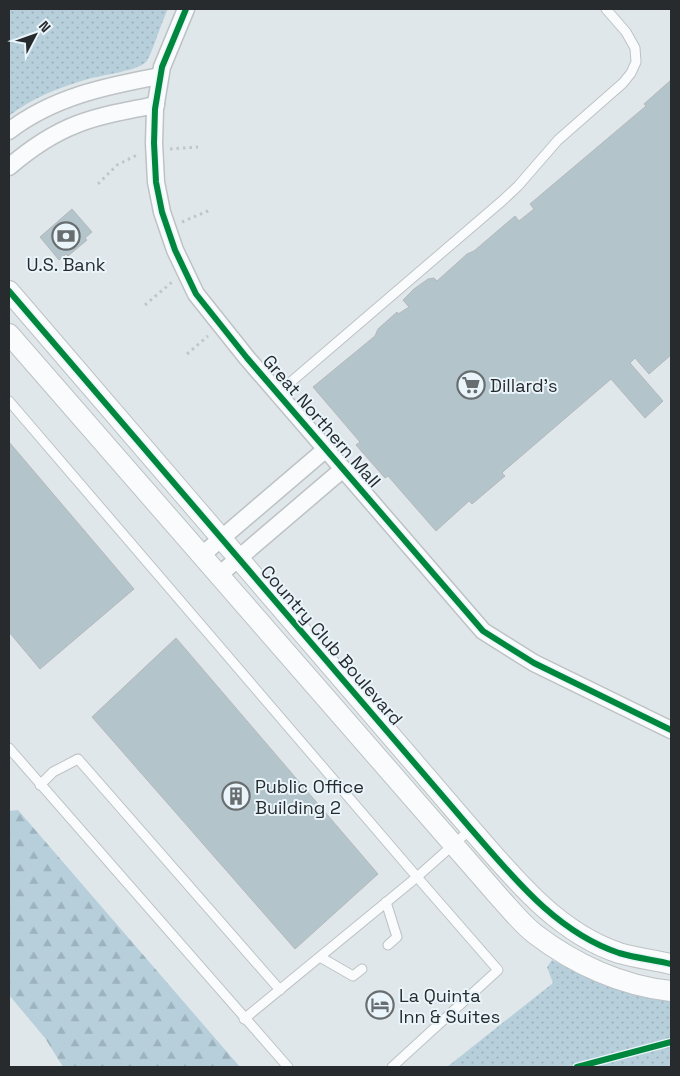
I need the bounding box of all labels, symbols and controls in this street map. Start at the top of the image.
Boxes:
north arrow [10,10,60,60]
text: N [35,17,55,36]
bank icon: U.S. Bank [51,221,81,251]
place label: U.S. Bank [27,253,106,276]
street label: Great Northern Mall [258,350,386,492]
supermarket icon: Dillard's [456,370,486,400]
place label: Dillard's [490,374,558,397]
street label: Country Club Boulevard [256,560,408,730]
place label: Public Office Building 2 [255,775,364,819]
building icon: Public Office Building 2 [221,781,251,811]
place label: La Quinta Inn & Suites [399,984,500,1028]
hotel icon: La Quinta Inn & Suites [365,990,395,1020]

